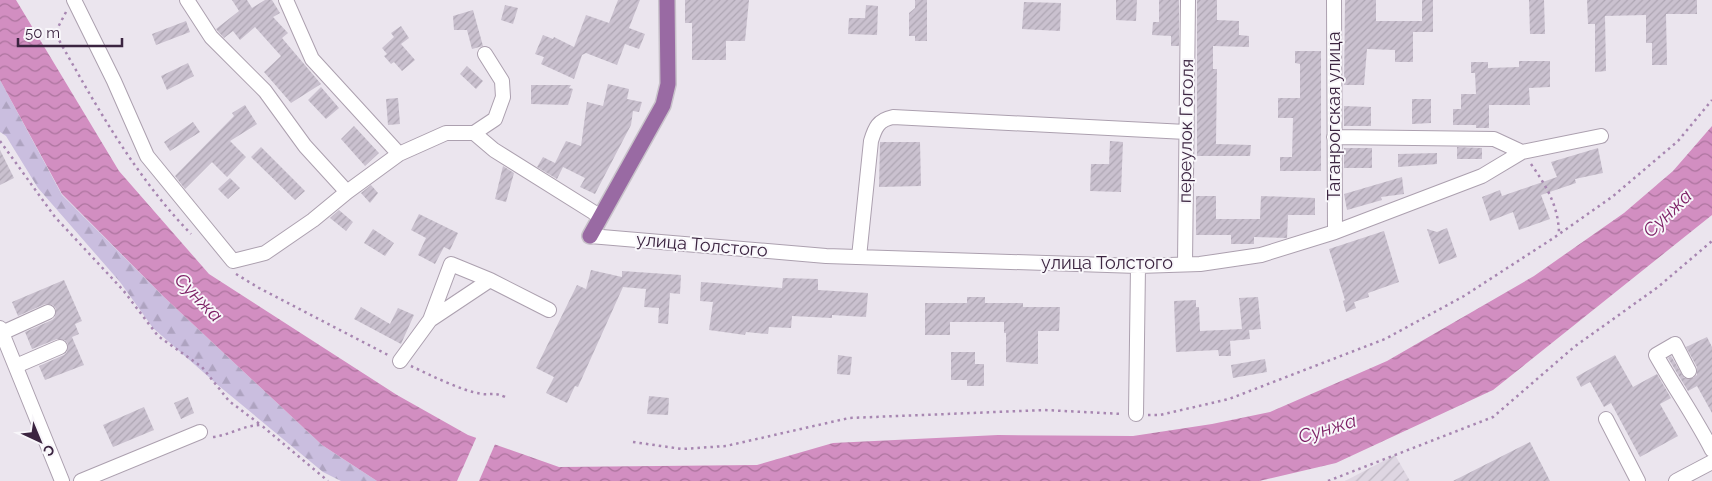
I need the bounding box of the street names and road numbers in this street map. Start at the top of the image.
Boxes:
street label: Таганрогская улица [1323,32,1344,200]
street label: переулок Гоголя [1174,59,1197,203]
street label: улица Толстого [635,228,769,261]
street label: улица Толстого [1041,252,1173,273]

